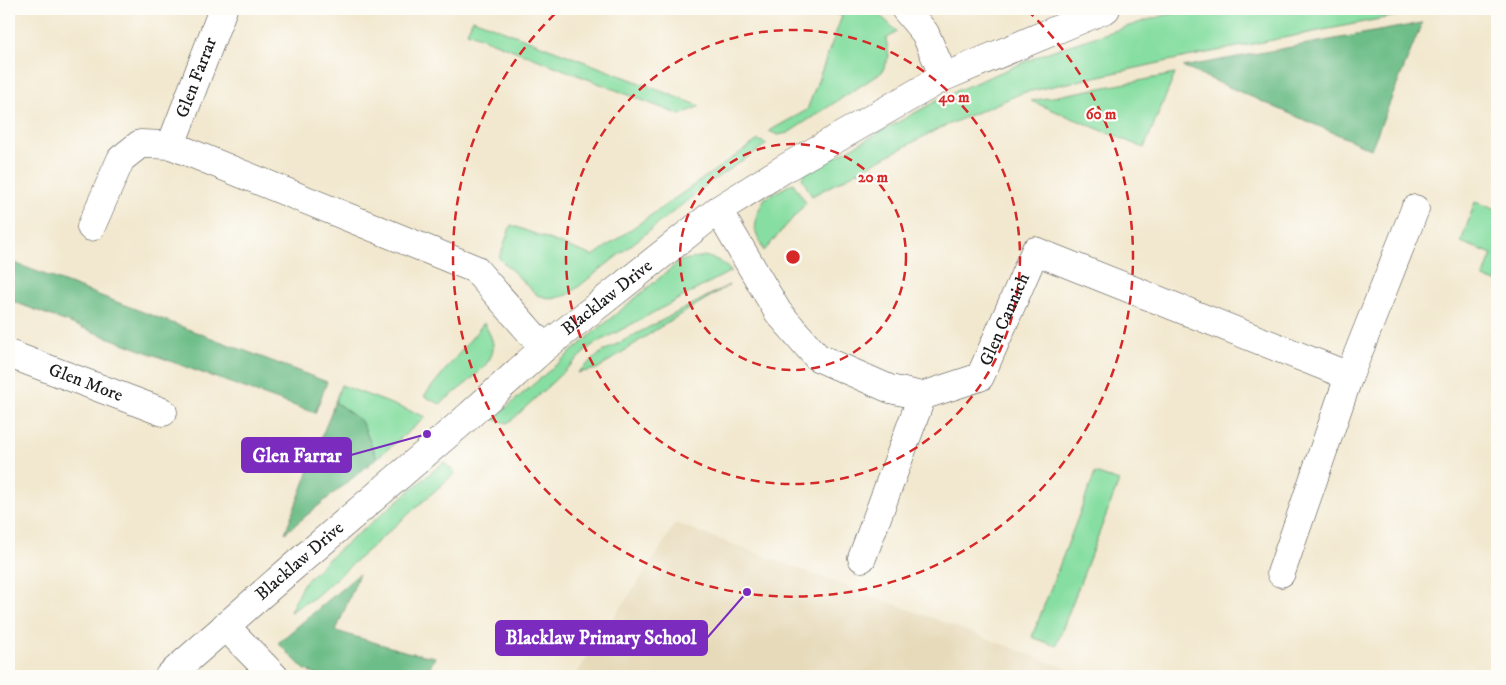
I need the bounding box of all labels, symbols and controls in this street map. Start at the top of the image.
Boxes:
street label: Glen Farrar [171,34,222,121]
text: 40 m [937,88,970,107]
text: 60 m [1086,105,1117,124]
text: 20 m [858,168,889,187]
centre of rings [784,248,802,266]
street label: Blacklaw Drive [558,255,657,340]
street label: Glen Cannich [975,269,1035,369]
street label: Glen More [45,359,126,407]
callout: Glen Farrar [242,438,351,472]
text: Glen Farrar [252,445,343,468]
street label: Blacklaw Drive [251,517,348,605]
callout: Blacklaw Primary School [496,621,707,655]
text: Blacklaw Primary School [506,627,697,650]

